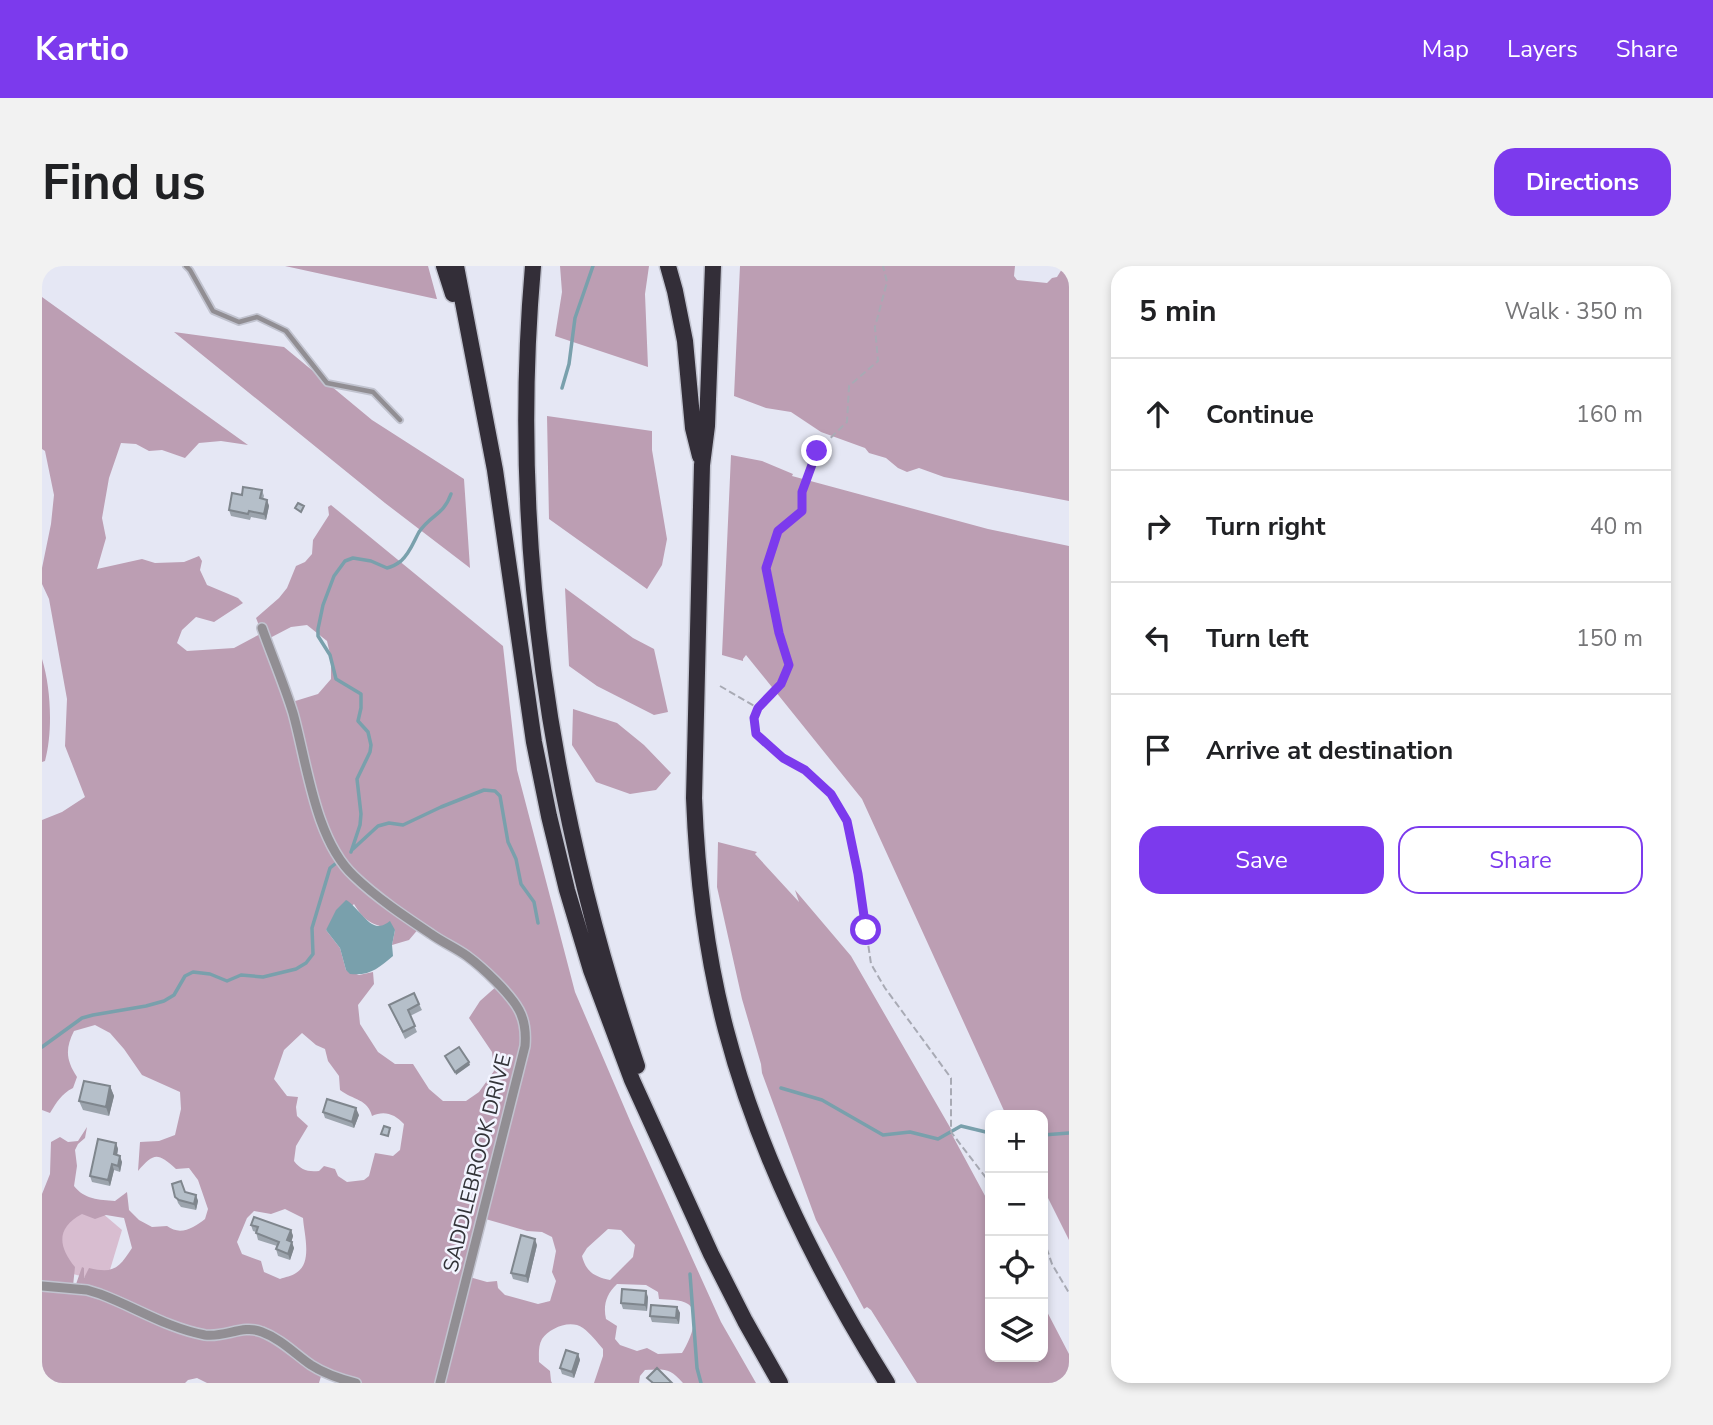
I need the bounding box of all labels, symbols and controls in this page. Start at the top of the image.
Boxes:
text: Kartio [35,27,129,72]
text: Map [1422,33,1469,65]
text: Layers [1507,33,1578,65]
text: Share [1616,33,1678,65]
button: Directions [1494,148,1671,216]
text: Find us [42,149,206,216]
text: 5 min [1139,291,1217,332]
text: Walk · 350 m [1504,296,1643,327]
icon: ahead [1139,395,1177,433]
text: Continue [1206,397,1314,432]
text: 160 m [1576,399,1643,430]
route end [801,435,832,466]
icon: right [1139,507,1177,545]
text: Turn right [1206,509,1325,544]
text: 40 m [1590,511,1643,542]
icon: left [1139,619,1177,657]
text: Turn left [1206,621,1309,656]
text: 150 m [1576,623,1643,654]
icon: arrive [1139,731,1177,769]
text: Arrive at destination [1206,733,1453,768]
button: Save [1139,826,1384,894]
button: Share [1398,826,1643,894]
route start [850,914,881,945]
street label: SADDLEBROOK DRIVE [436,1051,518,1275]
map controls [985,1110,1048,1362]
button: + [985,1110,1048,1173]
button: − [985,1173,1048,1236]
button: locate [985,1236,1048,1299]
button: layers [985,1299,1048,1362]

